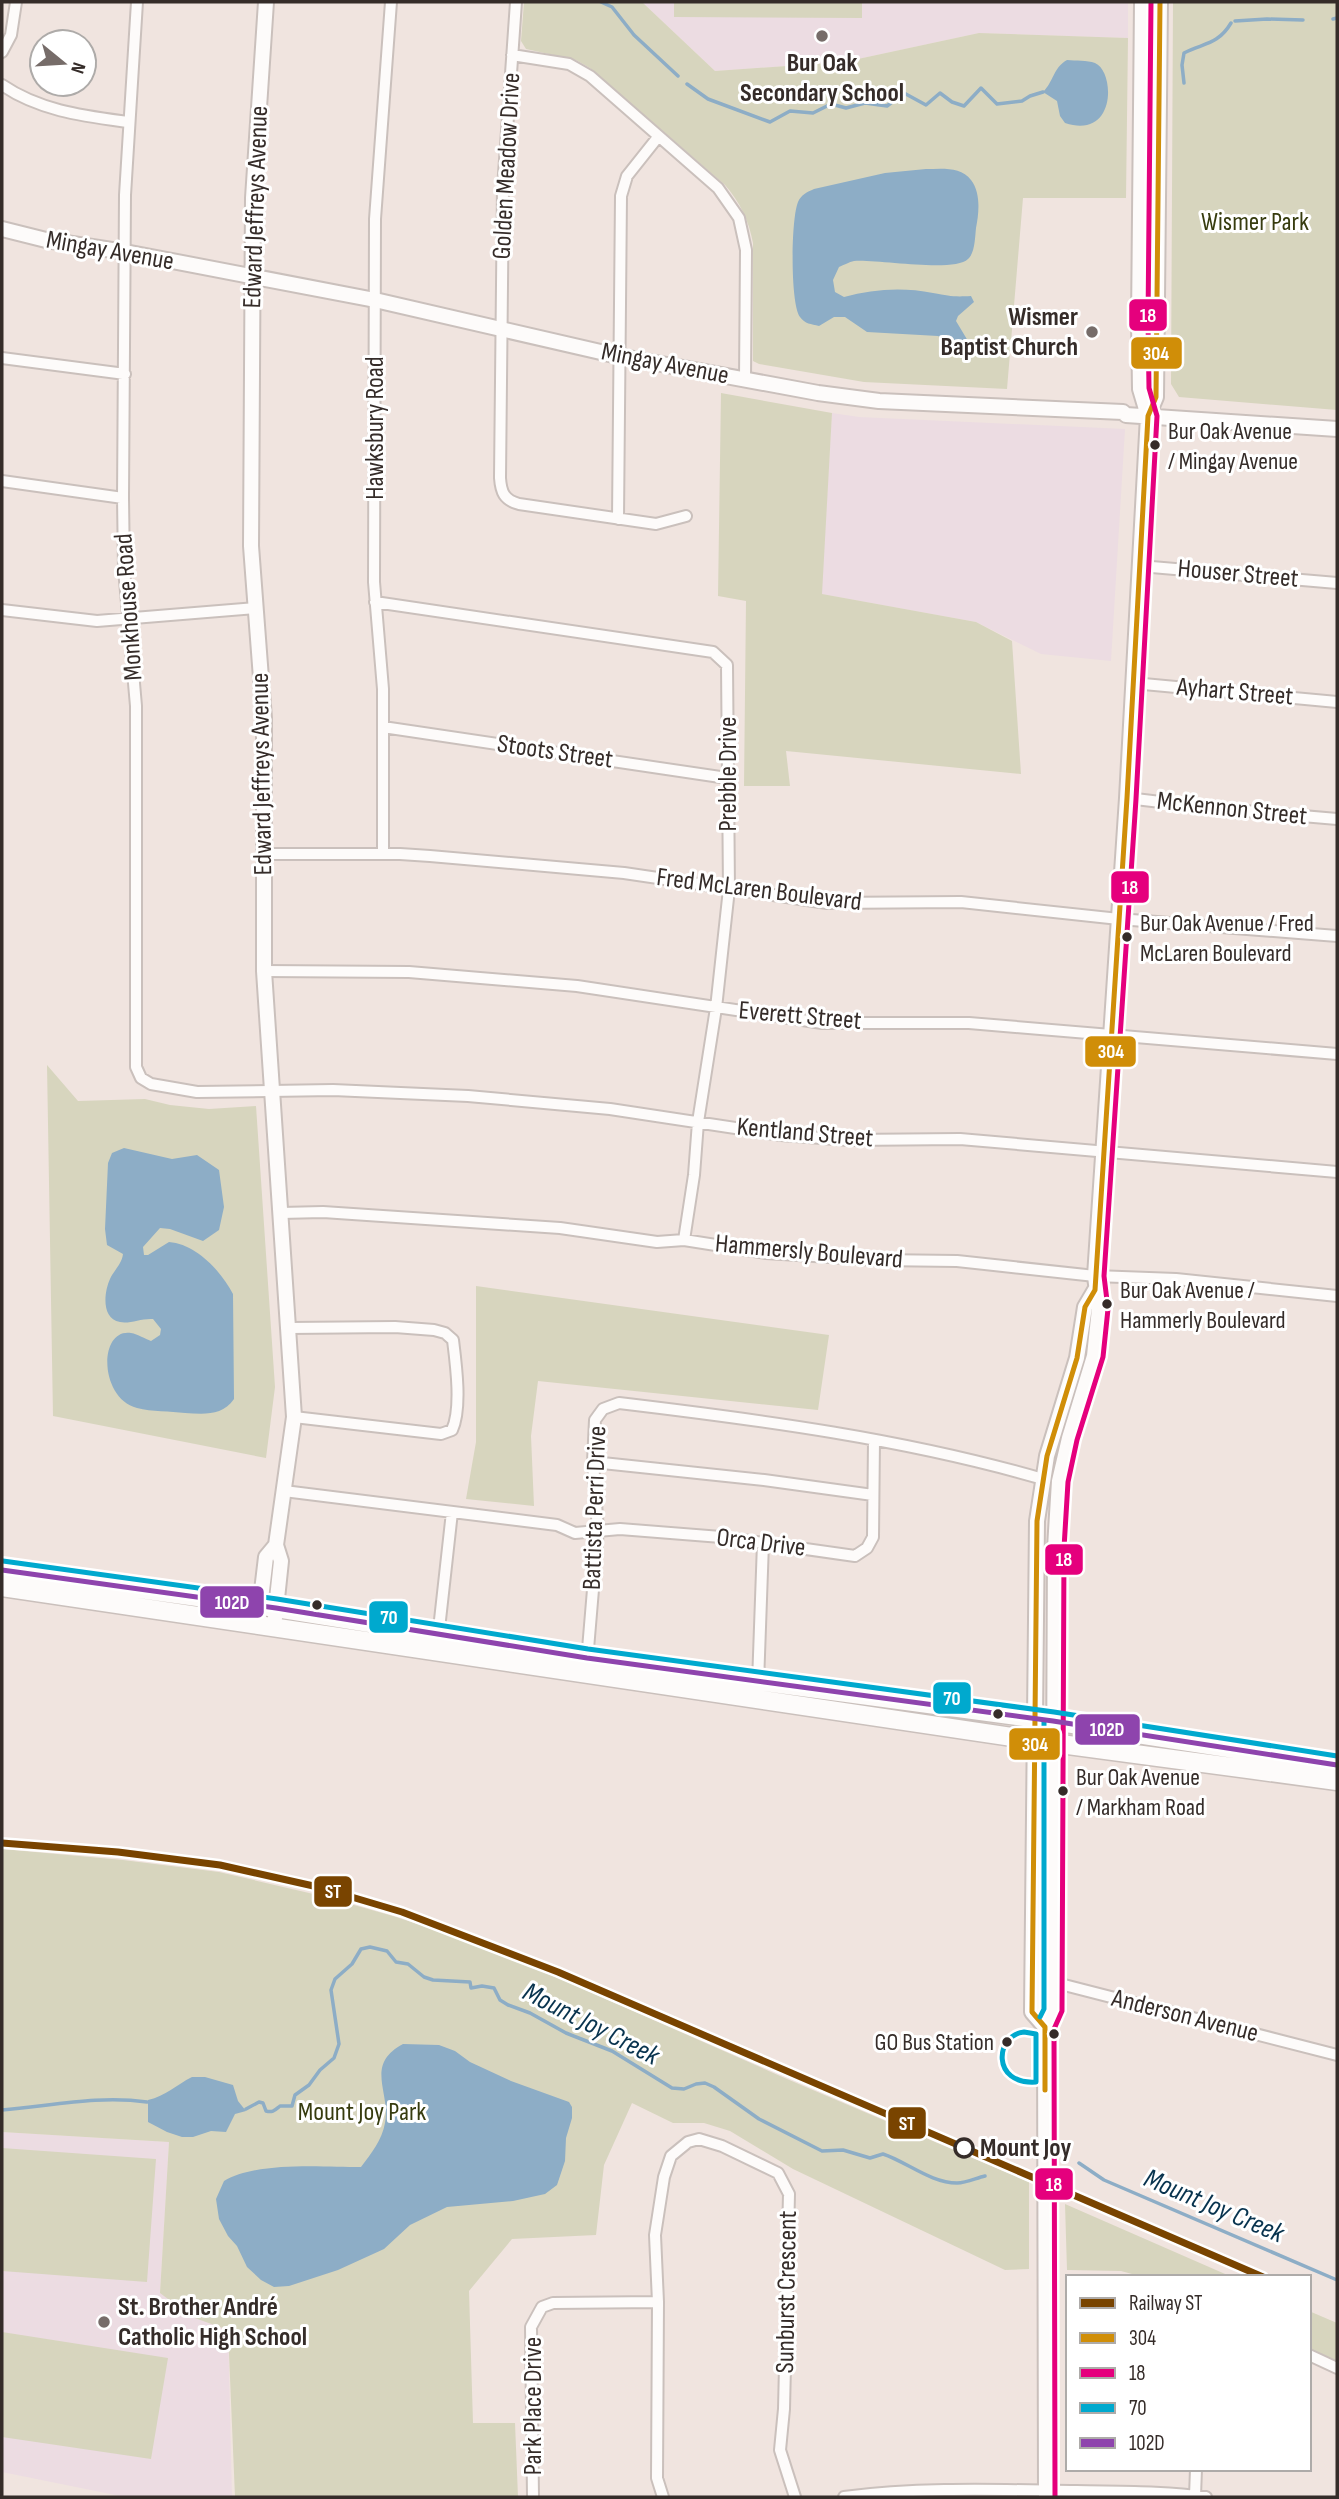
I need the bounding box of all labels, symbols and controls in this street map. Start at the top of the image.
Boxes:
north arrow [28,28,98,98]
marker: Bur Oak Secondary School [814,28,830,44]
place label: Bur Oak Secondary School [740,48,904,109]
text: N [65,59,90,76]
street label: Golden Meadow Drive [487,72,527,260]
street label: Edward Jeffreys Avenue [237,105,275,309]
park label: Wismer Park [1201,207,1309,238]
street label: Mingay Avenue [44,225,176,277]
line badge: 18 [1128,298,1168,332]
place label: Wismer Baptist Church [941,302,1078,363]
text: 18 [1140,305,1156,328]
marker: Wismer Baptist Church [1084,324,1100,340]
street label: Mingay Avenue [599,336,731,392]
line badge: 304 [1130,336,1183,370]
text: 304 [1143,343,1169,366]
street label: Hawksbury Road [360,356,391,500]
place label: Bur Oak Avenue / Mingay Avenue [1168,417,1298,476]
marker: Bur Oak Avenue / Mingay Avenue [1148,438,1162,452]
street label: Monkhouse Road [108,532,150,682]
street label: Houser Street [1176,553,1300,595]
street label: Ayhart Street [1175,671,1295,713]
street label: Edward Jeffreys Avenue [245,672,279,876]
street label: Prebble Drive [713,717,744,831]
street label: Stoots Street [495,729,615,775]
street label: McKennon Street [1155,786,1309,832]
street label: Fred McLaren Boulevard [655,862,863,918]
line badge: 18 [1110,870,1150,904]
text: 18 [1122,877,1138,900]
place label: Bur Oak Avenue / Fred McLaren Boulevard [1140,909,1314,968]
marker: Bur Oak Avenue / Fred McLaren Boulevard [1120,930,1134,944]
street label: Everett Street [737,995,863,1037]
line badge: 304 [1084,1035,1137,1068]
text: 304 [1098,1041,1124,1064]
street label: Kentland Street [736,1112,875,1154]
street label: Hammersly Boulevard [714,1228,904,1276]
place label: Bur Oak Avenue / Hammerly Boulevard [1120,1276,1286,1335]
marker: Bur Oak Avenue / Hammerly Boulevard [1100,1297,1114,1311]
street label: Battista Perri Drive [577,1425,613,1591]
street label: Orca Drive [715,1522,807,1564]
line badge: 18 [1044,1543,1084,1576]
text: 18 [1056,1549,1072,1572]
line badge: 102D [199,1585,265,1619]
text: 102D [215,1592,249,1615]
unlabelled marker [310,1598,324,1612]
line badge: 70 [368,1600,409,1634]
text: 70 [380,1607,398,1630]
line badge: 70 [932,1681,972,1715]
text: 70 [943,1688,961,1711]
unlabelled marker [991,1707,1005,1721]
line badge: 102D [1074,1713,1141,1746]
text: 102D [1090,1719,1124,1742]
line badge: 304 [1008,1727,1061,1761]
text: 304 [1022,1734,1048,1757]
place label: Bur Oak Avenue / Markham Road [1076,1763,1205,1822]
marker: Bur Oak Avenue / Markham Road [1056,1784,1070,1798]
line badge: ST [313,1875,353,1908]
text: ST [325,1881,341,1904]
water label: Mount Joy Creek [517,1976,666,2073]
street label: Anderson Avenue [1107,1983,1262,2049]
unlabelled marker [1047,2027,1061,2041]
place label: GO Bus Station [874,2028,994,2057]
marker: GO Bus Station [1000,2035,1014,2049]
park label: Mount Joy Park [298,2097,426,2128]
line badge: ST [887,2106,927,2140]
text: ST [899,2113,915,2136]
place label: Mount Joy [980,2133,1071,2164]
marker: Mount Joy [954,2138,974,2158]
water label: Mount Joy Creek [1139,2162,1290,2251]
line badge: 18 [1034,2167,1074,2201]
text: 18 [1046,2174,1062,2197]
street label: Sunburst Crescent [770,2210,804,2374]
legend [1066,2275,1311,2471]
text: Railway ST [1129,2291,1203,2316]
place label: St. Brother André Catholic High School [118,2292,307,2353]
marker: St. Brother André Catholic High School [96,2314,112,2330]
text: 304 [1129,2326,1156,2351]
street label: Park Place Drive [518,2337,549,2475]
text: 18 [1129,2361,1146,2386]
text: 70 [1129,2396,1147,2421]
text: 102D [1129,2431,1165,2456]

